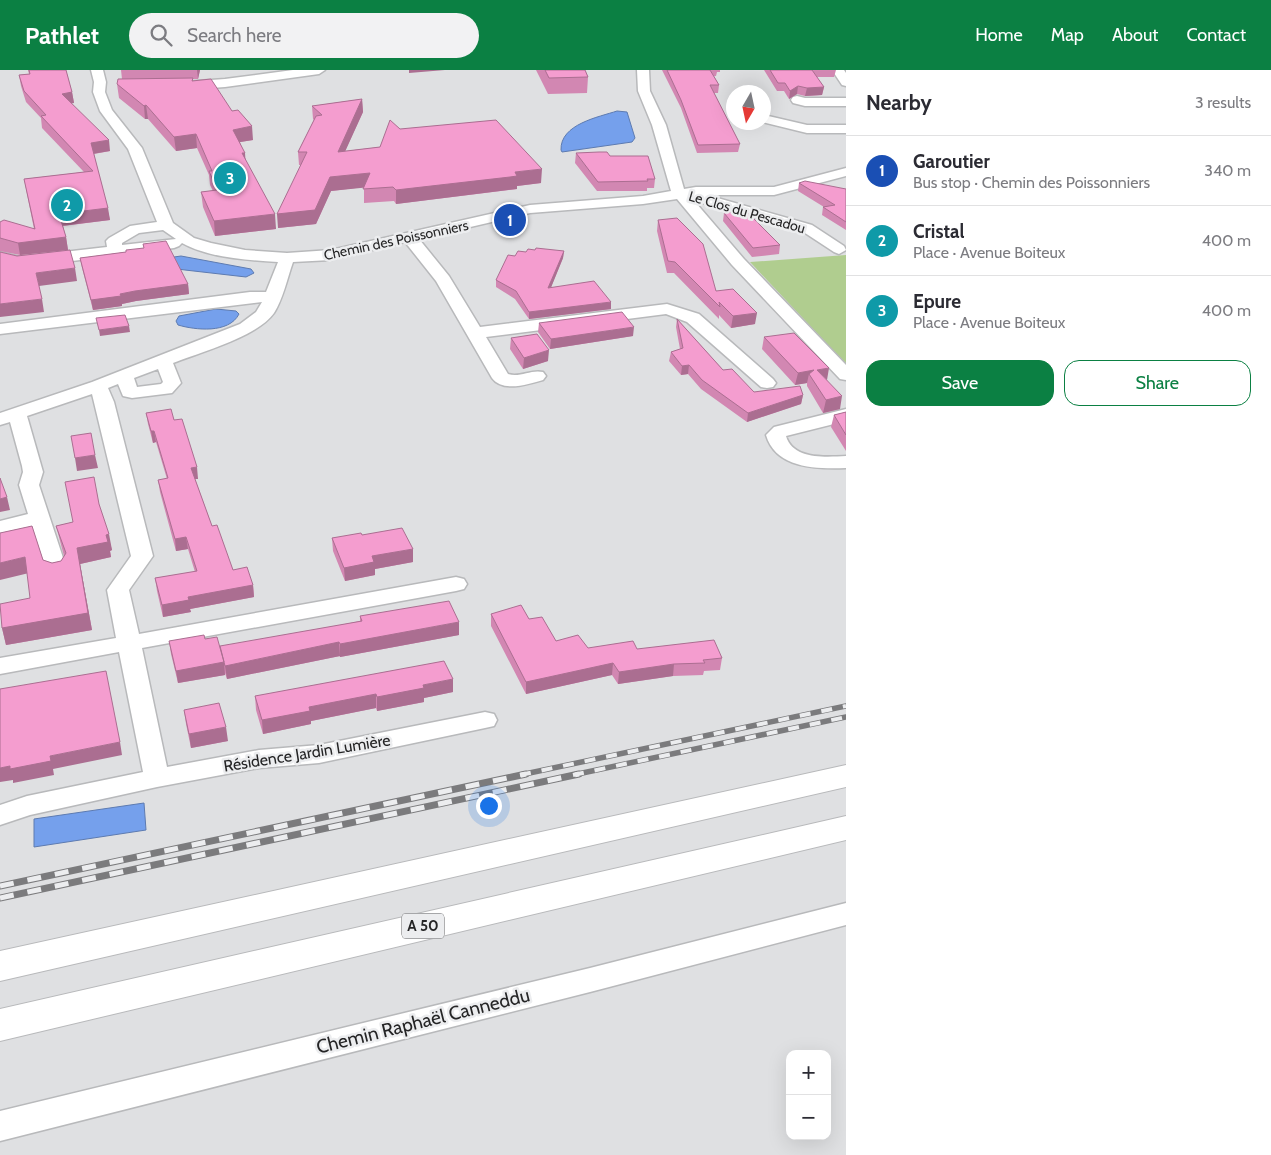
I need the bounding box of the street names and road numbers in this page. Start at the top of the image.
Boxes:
street label: Le Clos du Pescadou [687,187,807,237]
street label: Chemin des Poissonniers [322,216,470,264]
street label: Résidence Jardin Lumière [222,730,392,776]
road number: A 50 [402,914,444,938]
street label: Chemin Raphaël Canneddu [314,983,532,1059]

